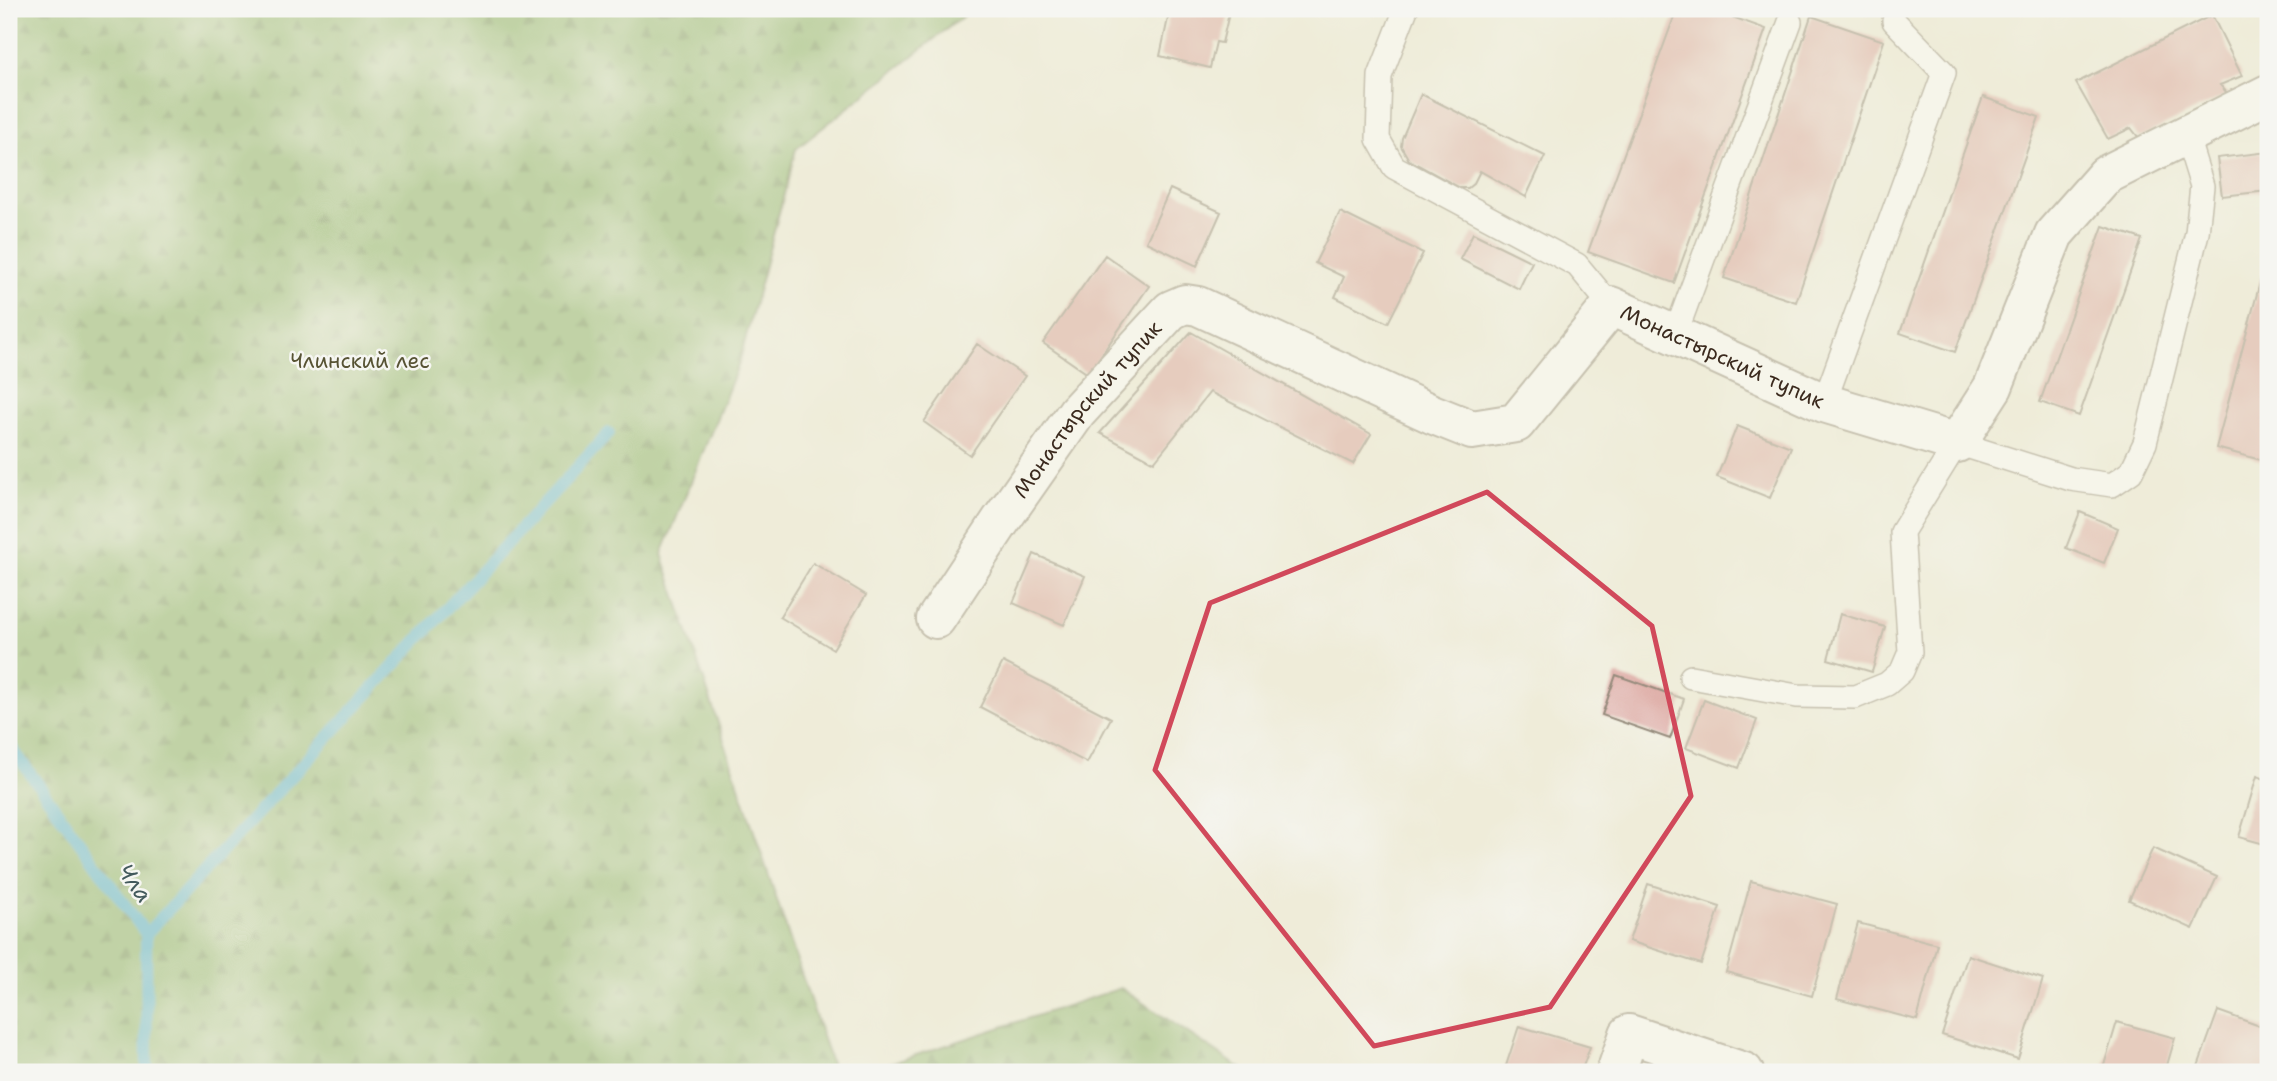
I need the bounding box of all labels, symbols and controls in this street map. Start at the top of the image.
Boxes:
street label: Монастырский тупик [1616,298,1829,415]
street label: Монастырский тупик [1007,315,1168,504]
park label: Члинский лес [290,347,430,375]
water label: Чла [111,858,159,908]

